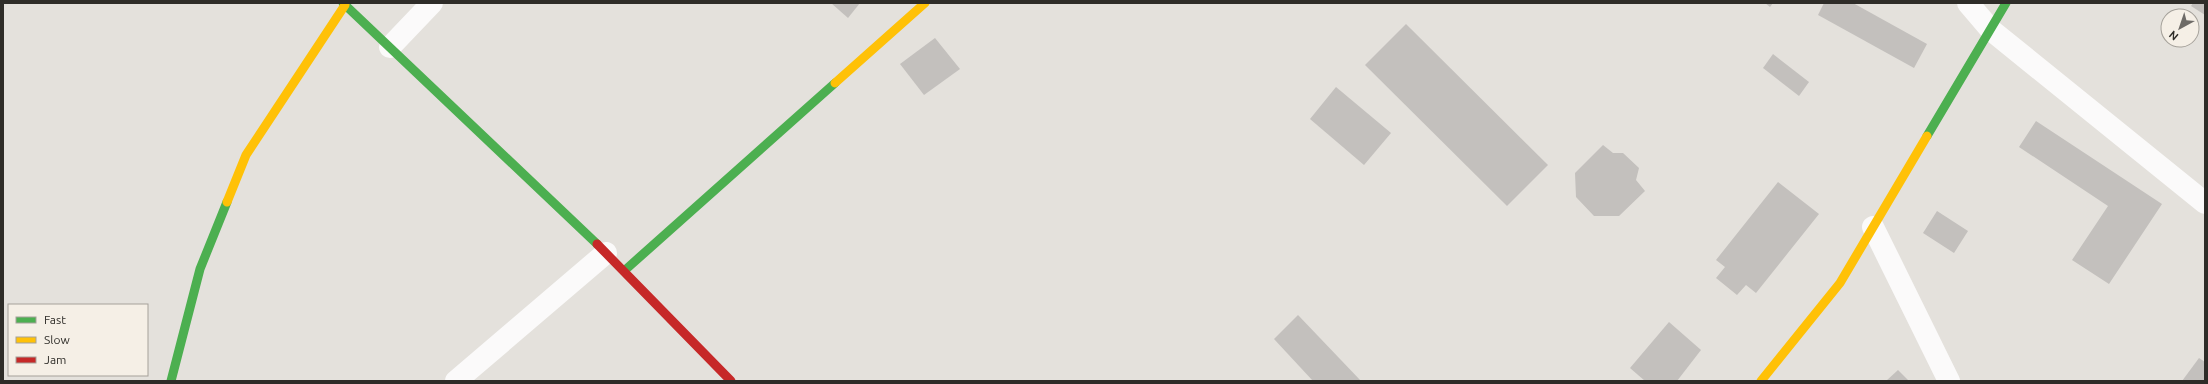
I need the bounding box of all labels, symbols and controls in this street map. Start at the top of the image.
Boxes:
north arrow [2160,8,2200,48]
text: N [2167,28,2181,43]
legend [8,304,148,376]
text: Fast [44,313,66,326]
text: Slow [44,333,70,346]
text: Jam [44,353,66,366]

